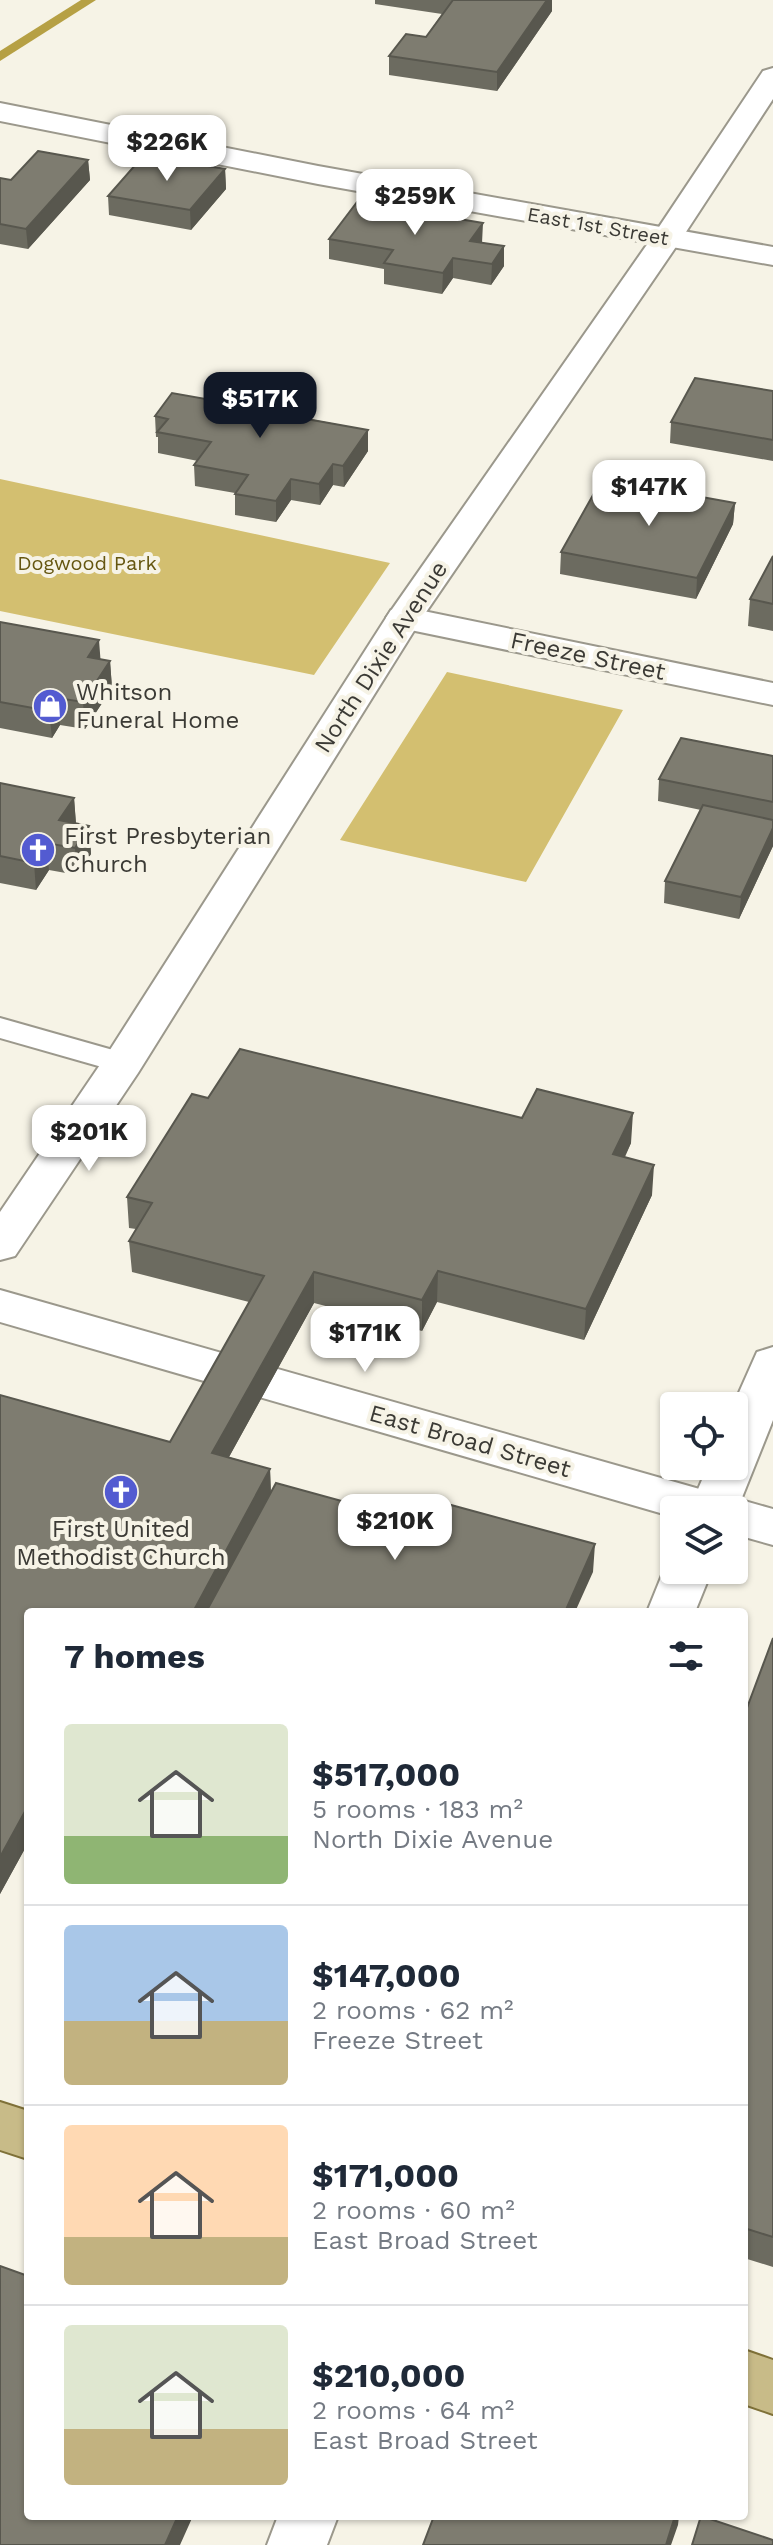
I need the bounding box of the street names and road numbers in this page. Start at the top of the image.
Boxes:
street label: East 1st Street [525,202,671,250]
street label: North Dixie Avenue [309,556,453,758]
street label: Freeze Street [508,626,668,686]
street label: East Broad Street [366,1399,574,1483]

